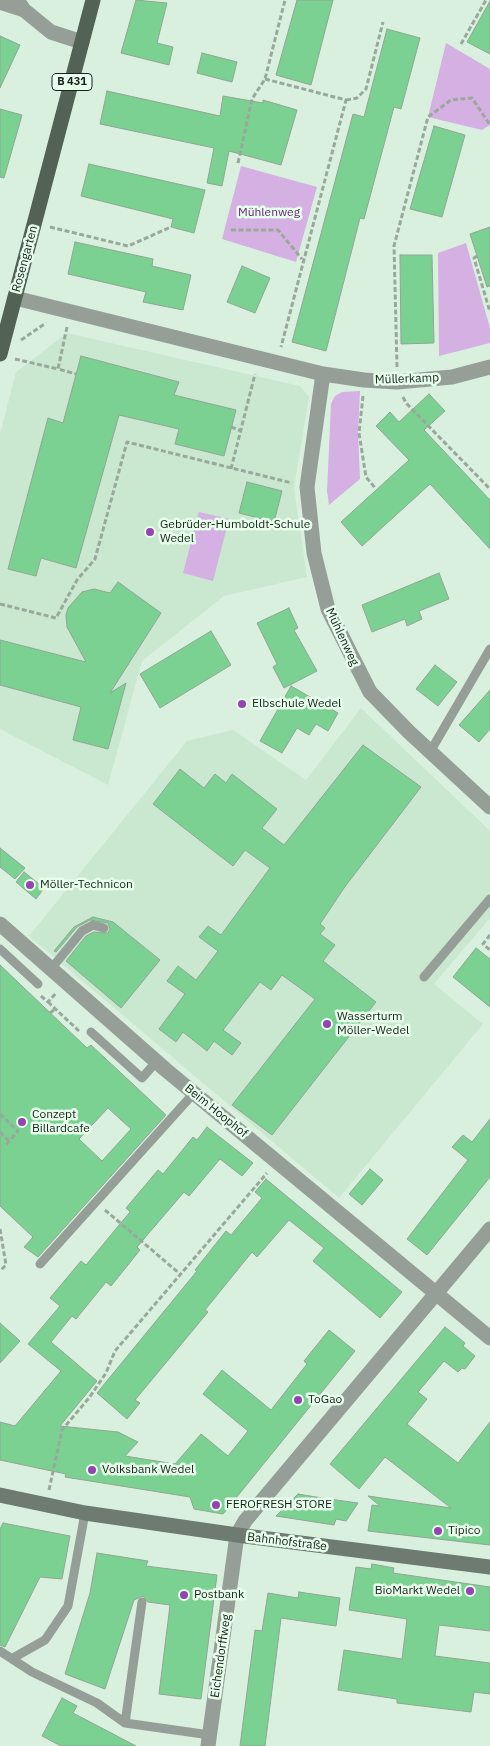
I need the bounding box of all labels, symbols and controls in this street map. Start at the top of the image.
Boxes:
road number: B 431 [52,74,92,90]
park label: Mühlenweg [238,206,300,220]
street label: Rosengarten [9,224,41,294]
street label: Müllerkamp [375,371,439,387]
place label: Gebrüder-Humboldt-Schule Wedel [160,518,310,546]
marker: Gebrüder-Humboldt-Schule Wedel [144,526,156,538]
street label: Mühlenweg [322,606,362,668]
place label: Elbschule Wedel [252,697,341,711]
marker: Elbschule Wedel [236,698,248,710]
place label: Möller-Technicon [40,878,133,892]
marker: Möller-Technicon [24,879,36,891]
place label: Wasserturm Möller-Wedel [337,1010,409,1038]
marker: Wasserturm Möller-Wedel [321,1018,333,1030]
street label: Beim Hoophof [182,1081,250,1141]
place label: Conzept Billardcafe [32,1108,90,1136]
marker: Conzept Billardcafe [16,1116,28,1128]
place label: ToGao [308,1393,342,1407]
marker: ToGao [292,1394,304,1406]
place label: Volksbank Wedel [102,1463,194,1477]
marker: Volksbank Wedel [86,1464,98,1476]
place label: FEROFRESH STORE [226,1498,332,1512]
marker: FEROFRESH STORE [210,1499,222,1511]
place label: Tipico [448,1524,481,1538]
marker: Tipico [432,1525,444,1537]
street label: Bahnhofstraße [246,1530,328,1554]
place label: BioMarkt Wedel [375,1584,460,1598]
marker: BioMarkt Wedel [464,1585,476,1597]
place label: Postbank [194,1588,244,1602]
marker: Postbank [178,1589,190,1601]
street label: Eichendorffweg [208,1613,234,1699]

